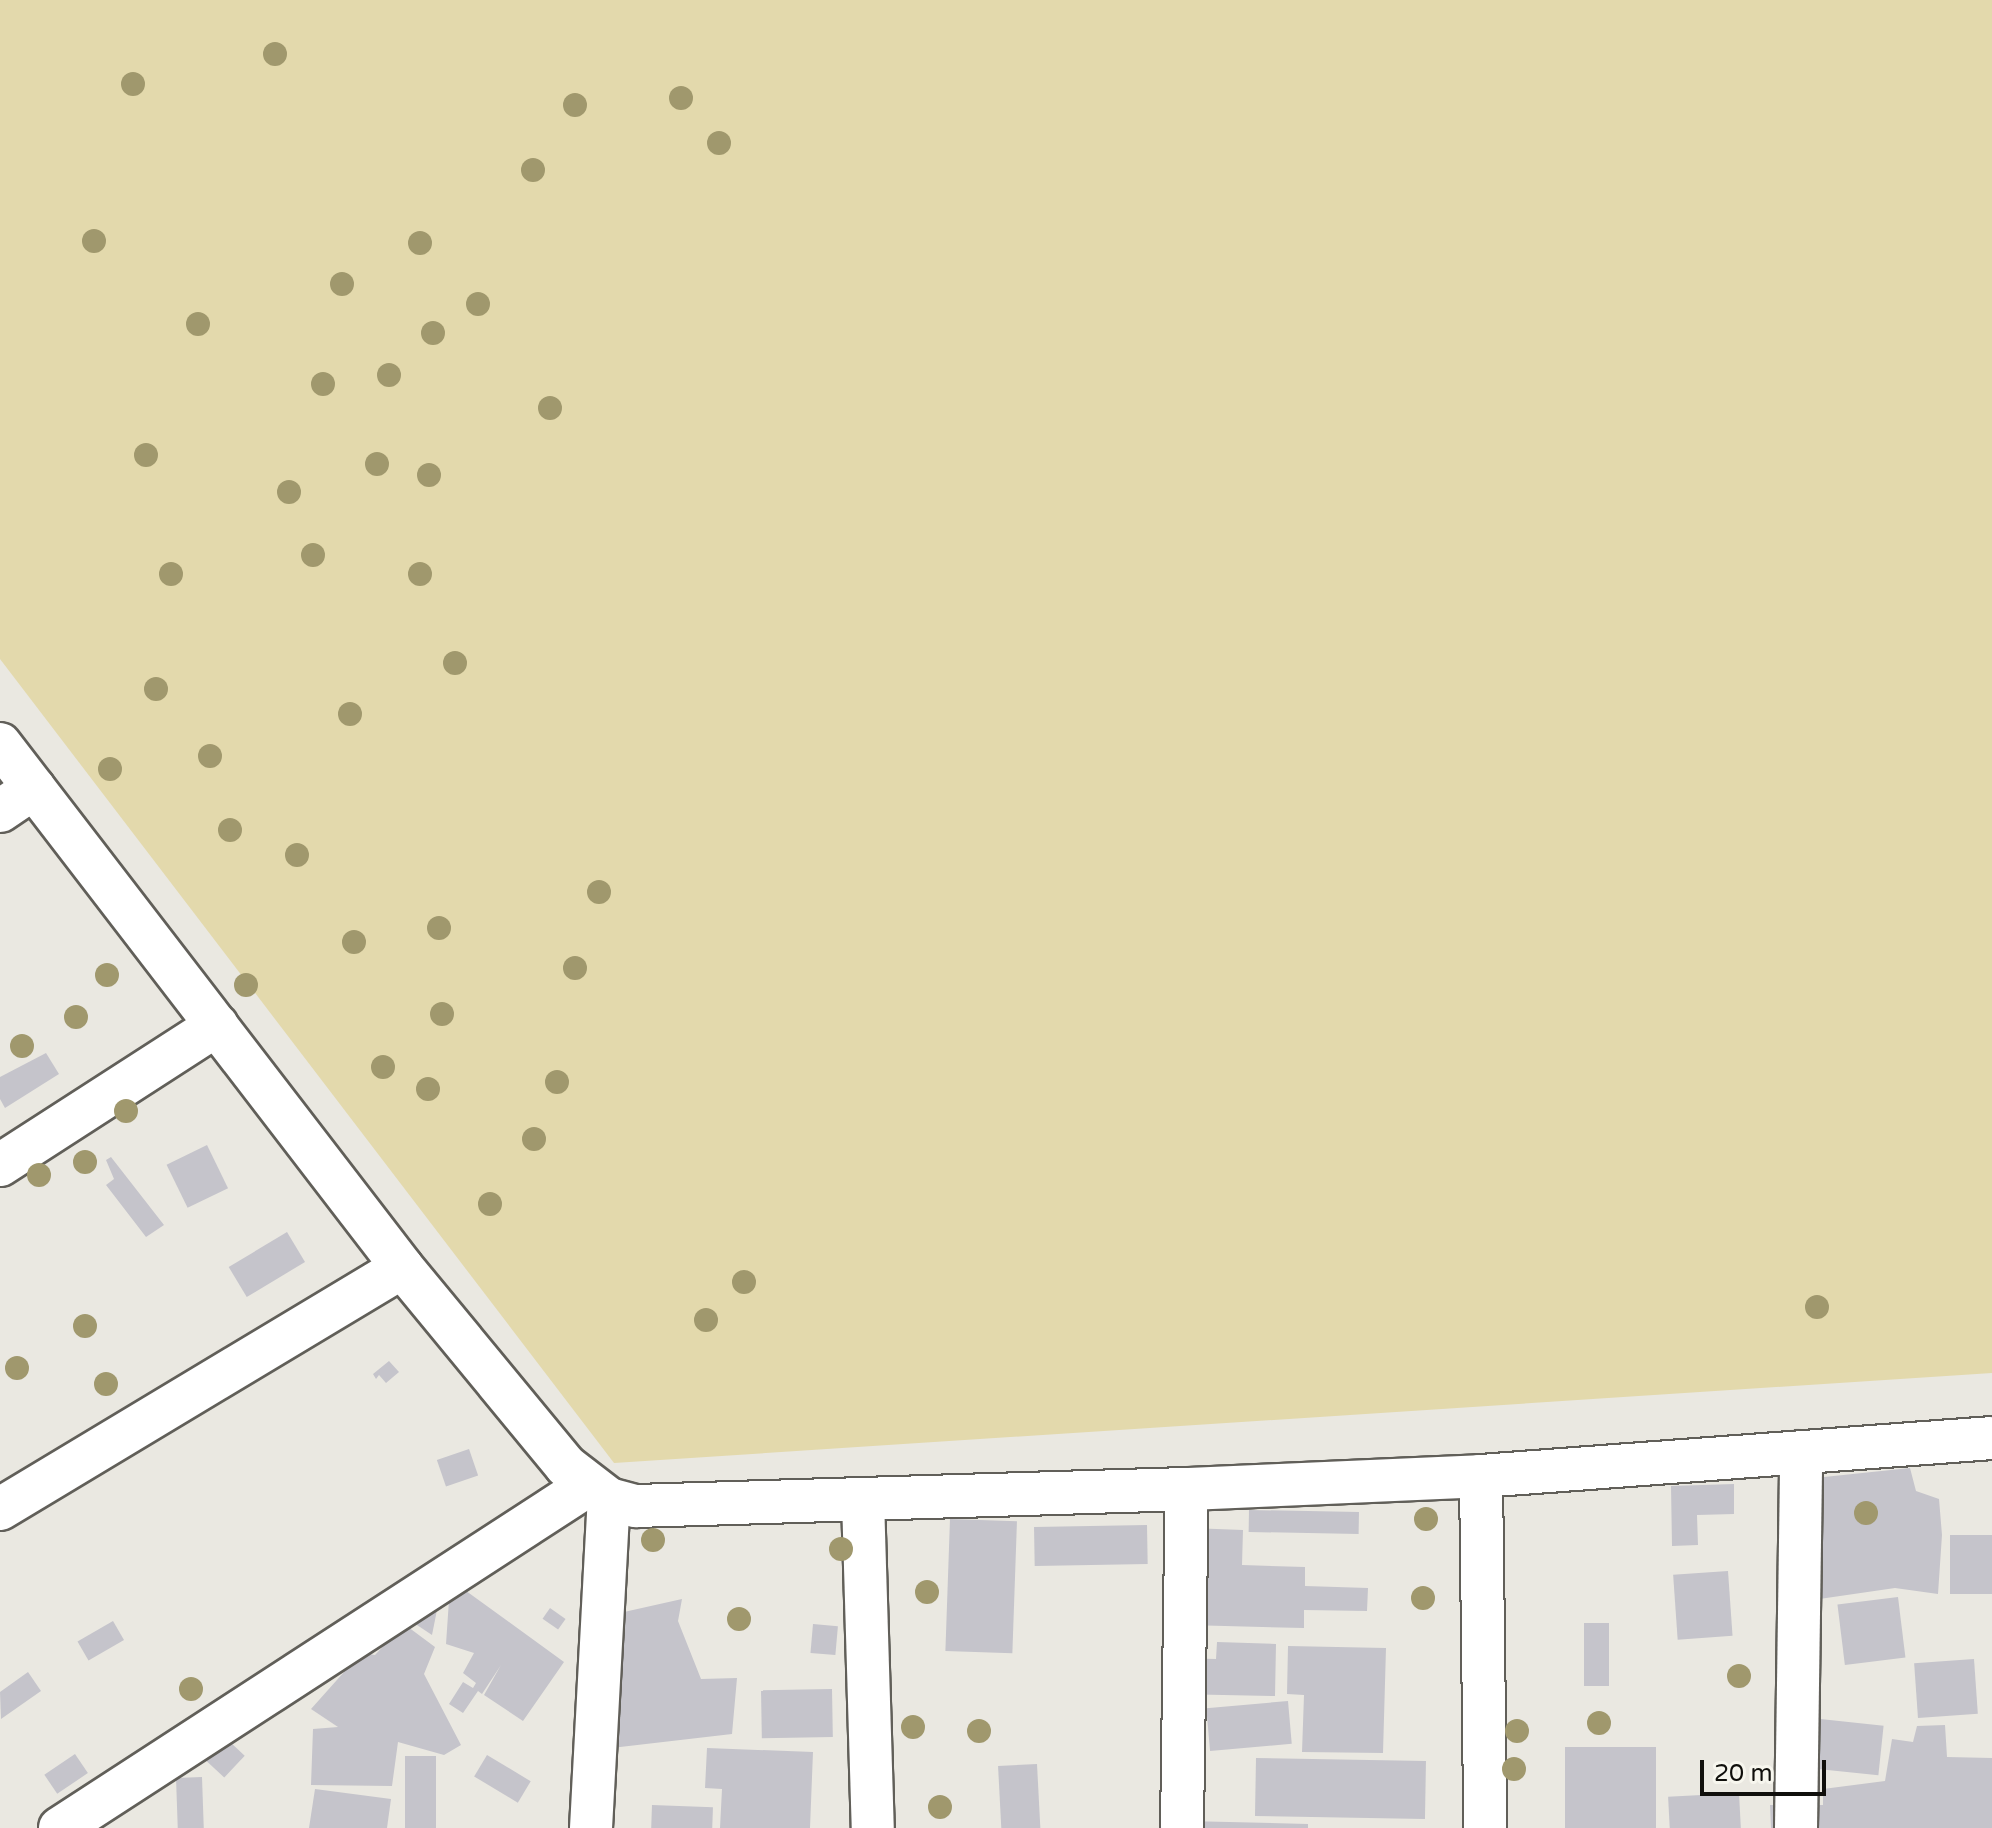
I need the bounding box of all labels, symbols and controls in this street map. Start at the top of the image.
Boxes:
scale bar [1704,1744,1830,1794]
text: 20 m [1714,1759,1772,1788]

